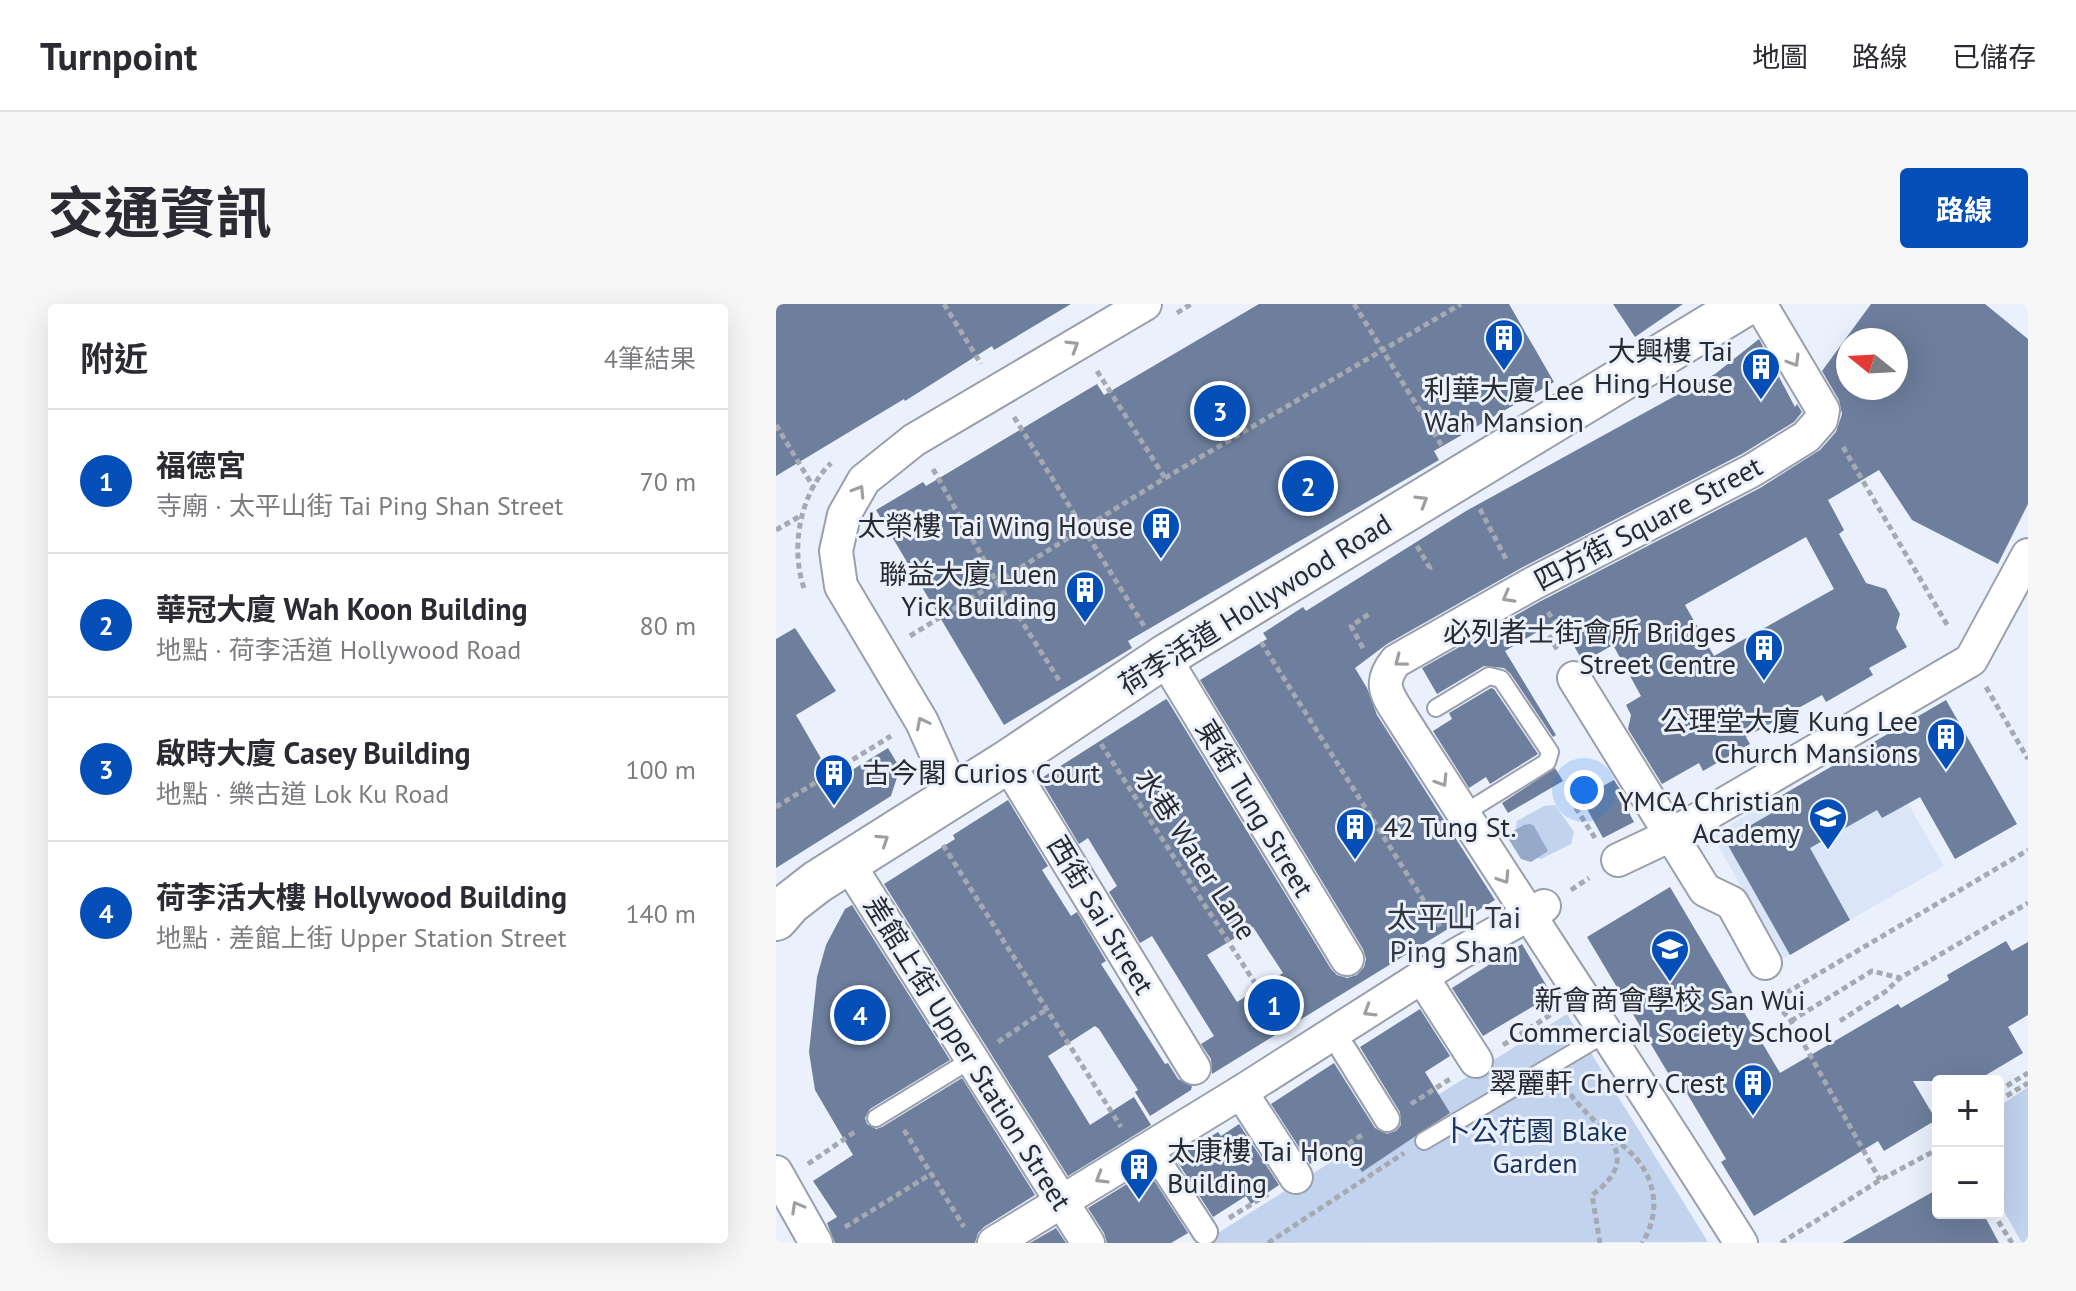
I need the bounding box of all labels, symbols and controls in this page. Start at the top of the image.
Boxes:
text: Turnpoint [40,31,197,80]
text: 地圖 [1752,38,1808,75]
text: 路線 [1852,38,1908,75]
text: 已儲存 [1952,38,2036,75]
button: 路線 [1900,168,2028,248]
text: 交通資訊 [48,176,272,248]
building icon: 利華大廈 Lee Wah Mansion [1483,317,1525,372]
north arrow [1836,328,1908,400]
place label: 大興樓 Tai Hing House [1594,332,1733,401]
text: 附近 [80,336,148,380]
one-way arrow [1064,340,1079,356]
text: 4筆結果 [604,342,696,375]
building icon: 大興樓 Tai Hing House [1740,346,1782,401]
one-way arrow [1784,352,1800,367]
place label: 利華大廈 Lee Wah Mansion [1424,371,1584,440]
pin: 3 [1194,381,1246,441]
text: 福德宮 [156,445,246,484]
street label: 四方街 Square Street [1527,447,1769,598]
pin: 2 [1282,456,1334,516]
text: 1 [99,465,113,498]
text: 70 m [640,465,696,498]
one-way arrow [849,485,864,499]
text: 寺廟 · 太平山街 Tai Ping Shan Street [156,489,563,522]
one-way arrow [1413,496,1428,511]
street label: 荷李活道 Hollywood Road [1111,504,1398,703]
building icon: 太榮樓 Tai Wing House [1140,505,1182,560]
place label: 太榮樓 Tai Wing House [857,507,1133,544]
place label: 聯益大廈 Luen Yick Building [879,555,1057,624]
building icon: 聯益大廈 Luen Yick Building [1064,569,1106,624]
one-way arrow [1502,587,1517,603]
text: 華冠大廈 Wah Koon Building [156,589,528,628]
text: 2 [99,609,113,642]
text: 80 m [640,609,696,642]
place label: 必列者士街會所 Bridges Street Centre [1443,613,1736,682]
building icon: 必列者士街會所 Bridges Street Centre [1743,627,1785,682]
text: 地點 · 荷李活道 Hollywood Road [156,633,521,666]
one-way arrow [1394,651,1409,665]
place label: 公理堂大廈 Kung Lee Church Mansions [1660,702,1918,771]
street label: 東街 Tung Street [1188,712,1323,904]
building icon: 公理堂大廈 Kung Lee Church Mansions [1925,716,1967,771]
one-way arrow [916,717,932,732]
text: 啟時大廈 Casey Building [156,733,471,772]
building icon: 古今閣 Curios Court [813,752,855,807]
text: 3 [99,753,113,786]
text: 100 m [625,753,696,786]
place label: 古今閣 Curios Court [862,754,1101,791]
street label: 水巷 Water Lane [1127,761,1266,946]
your location [1564,770,1604,810]
one-way arrow [1433,772,1448,787]
text: 地點 · 樂古道 Lok Ku Road [156,777,449,810]
place label: YMCA Christian Academy [1618,782,1800,851]
school or university icon: YMCA Christian Academy [1807,796,1849,851]
building icon: 42 Tung St. [1334,806,1376,861]
place label: 42 Tung St. [1383,808,1516,845]
street label: 西街 Sai Street [1040,829,1164,1001]
one-way arrow [874,835,889,850]
one-way arrow [1495,870,1510,884]
text: 荷李活大樓 Hollywood Building [156,877,567,916]
street label: 差館上街 Upper Station Street [856,889,1081,1217]
text: 4 [99,897,113,930]
text: 140 m [625,897,696,930]
district label: 太平山 Tai Ping Shan [1387,897,1521,970]
text: 地點 · 差館上街 Upper Station Street [156,921,567,954]
school or university icon: 新會商會學校 San Wui Commercial Society School [1649,928,1691,983]
pin: 1 [1248,975,1300,1035]
place label: 新會商會學校 San Wui Commercial Society School [1508,981,1832,1050]
pin: 4 [834,985,886,1045]
one-way arrow [1363,1001,1378,1016]
building icon: 翠麗軒 Cherry Crest [1732,1062,1774,1117]
place label: 翠麗軒 Cherry Crest [1489,1064,1725,1101]
map controls [1932,1075,2004,1219]
button: + [1932,1075,2004,1147]
park label: 卜公花園 Blake Garden [1442,1112,1628,1181]
place label: 太康樓 Tai Hong Building [1167,1132,1364,1201]
building icon: 太康樓 Tai Hong Building [1118,1146,1160,1201]
button: − [1932,1147,2004,1219]
one-way arrow [1095,1169,1110,1184]
one-way arrow [791,1201,807,1216]

